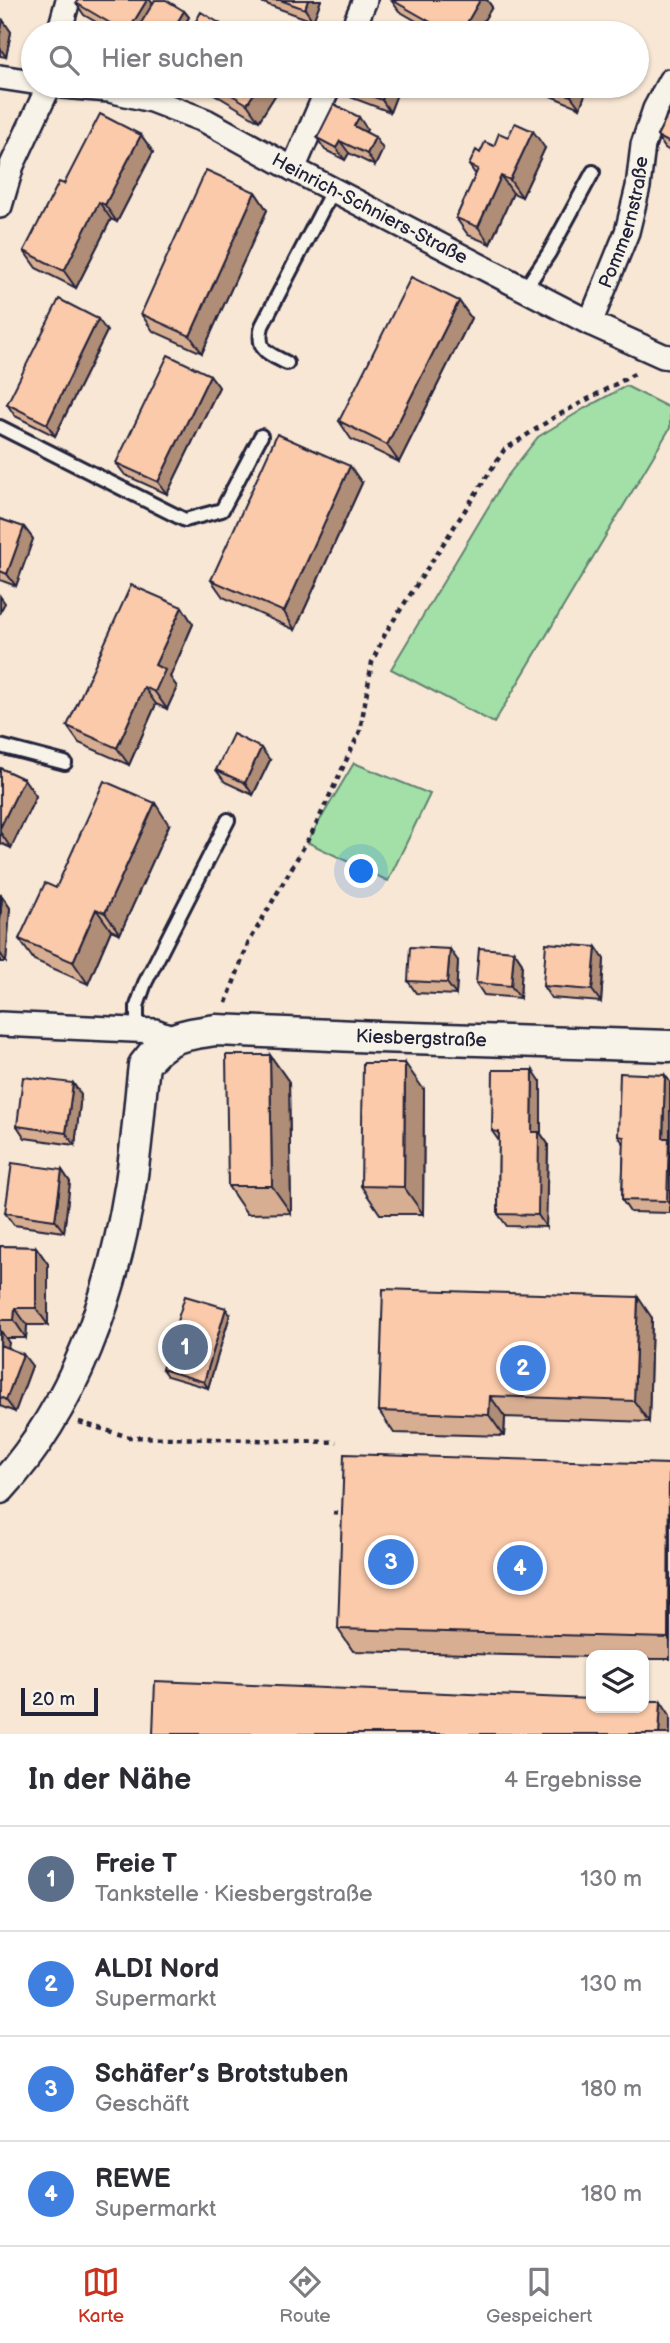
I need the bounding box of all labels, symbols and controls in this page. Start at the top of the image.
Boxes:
search box [21,21,649,98]
icon: search [45,41,83,79]
text: Hier suchen [101,44,244,75]
street label: Heinrich-Schniers-Straße [268,148,472,269]
street label: Pommernstraße [594,155,653,292]
your location [344,854,378,888]
street label: Kiesbergstraße [355,1025,487,1052]
pin: 1 [162,1321,208,1373]
pin: 2 [500,1342,546,1394]
pin: 3 [368,1536,414,1588]
pin: 4 [497,1542,543,1594]
map controls [586,1650,649,1713]
button: layers [586,1650,649,1713]
scale bar [21,1685,98,1717]
text: 20 m [32,1688,75,1711]
text: In der Nähe [28,1762,191,1798]
text: 4 Ergebnisse [504,1766,642,1794]
text: Freie T [95,1849,177,1880]
text: 1 [46,1865,56,1893]
text: 130 m [580,1865,642,1893]
text: Tankstelle · Kiesbergstraße [95,1880,373,1908]
text: ALDI Nord [95,1954,219,1985]
text: 2 [44,1970,58,1998]
text: 130 m [580,1970,642,1998]
text: Supermarkt [95,1985,216,2013]
text: Schäfer’s Brotstuben [95,2059,349,2090]
text: 3 [44,2075,58,2103]
text: 180 m [581,2075,642,2103]
text: Geschäft [95,2090,189,2118]
text: REWE [95,2164,171,2195]
text: 4 [44,2180,58,2208]
text: 180 m [581,2180,642,2208]
text: Supermarkt [95,2195,216,2223]
tab: Karte [78,2263,124,2328]
tab: Route [279,2263,331,2328]
tab: Gespeichert [486,2263,592,2328]

